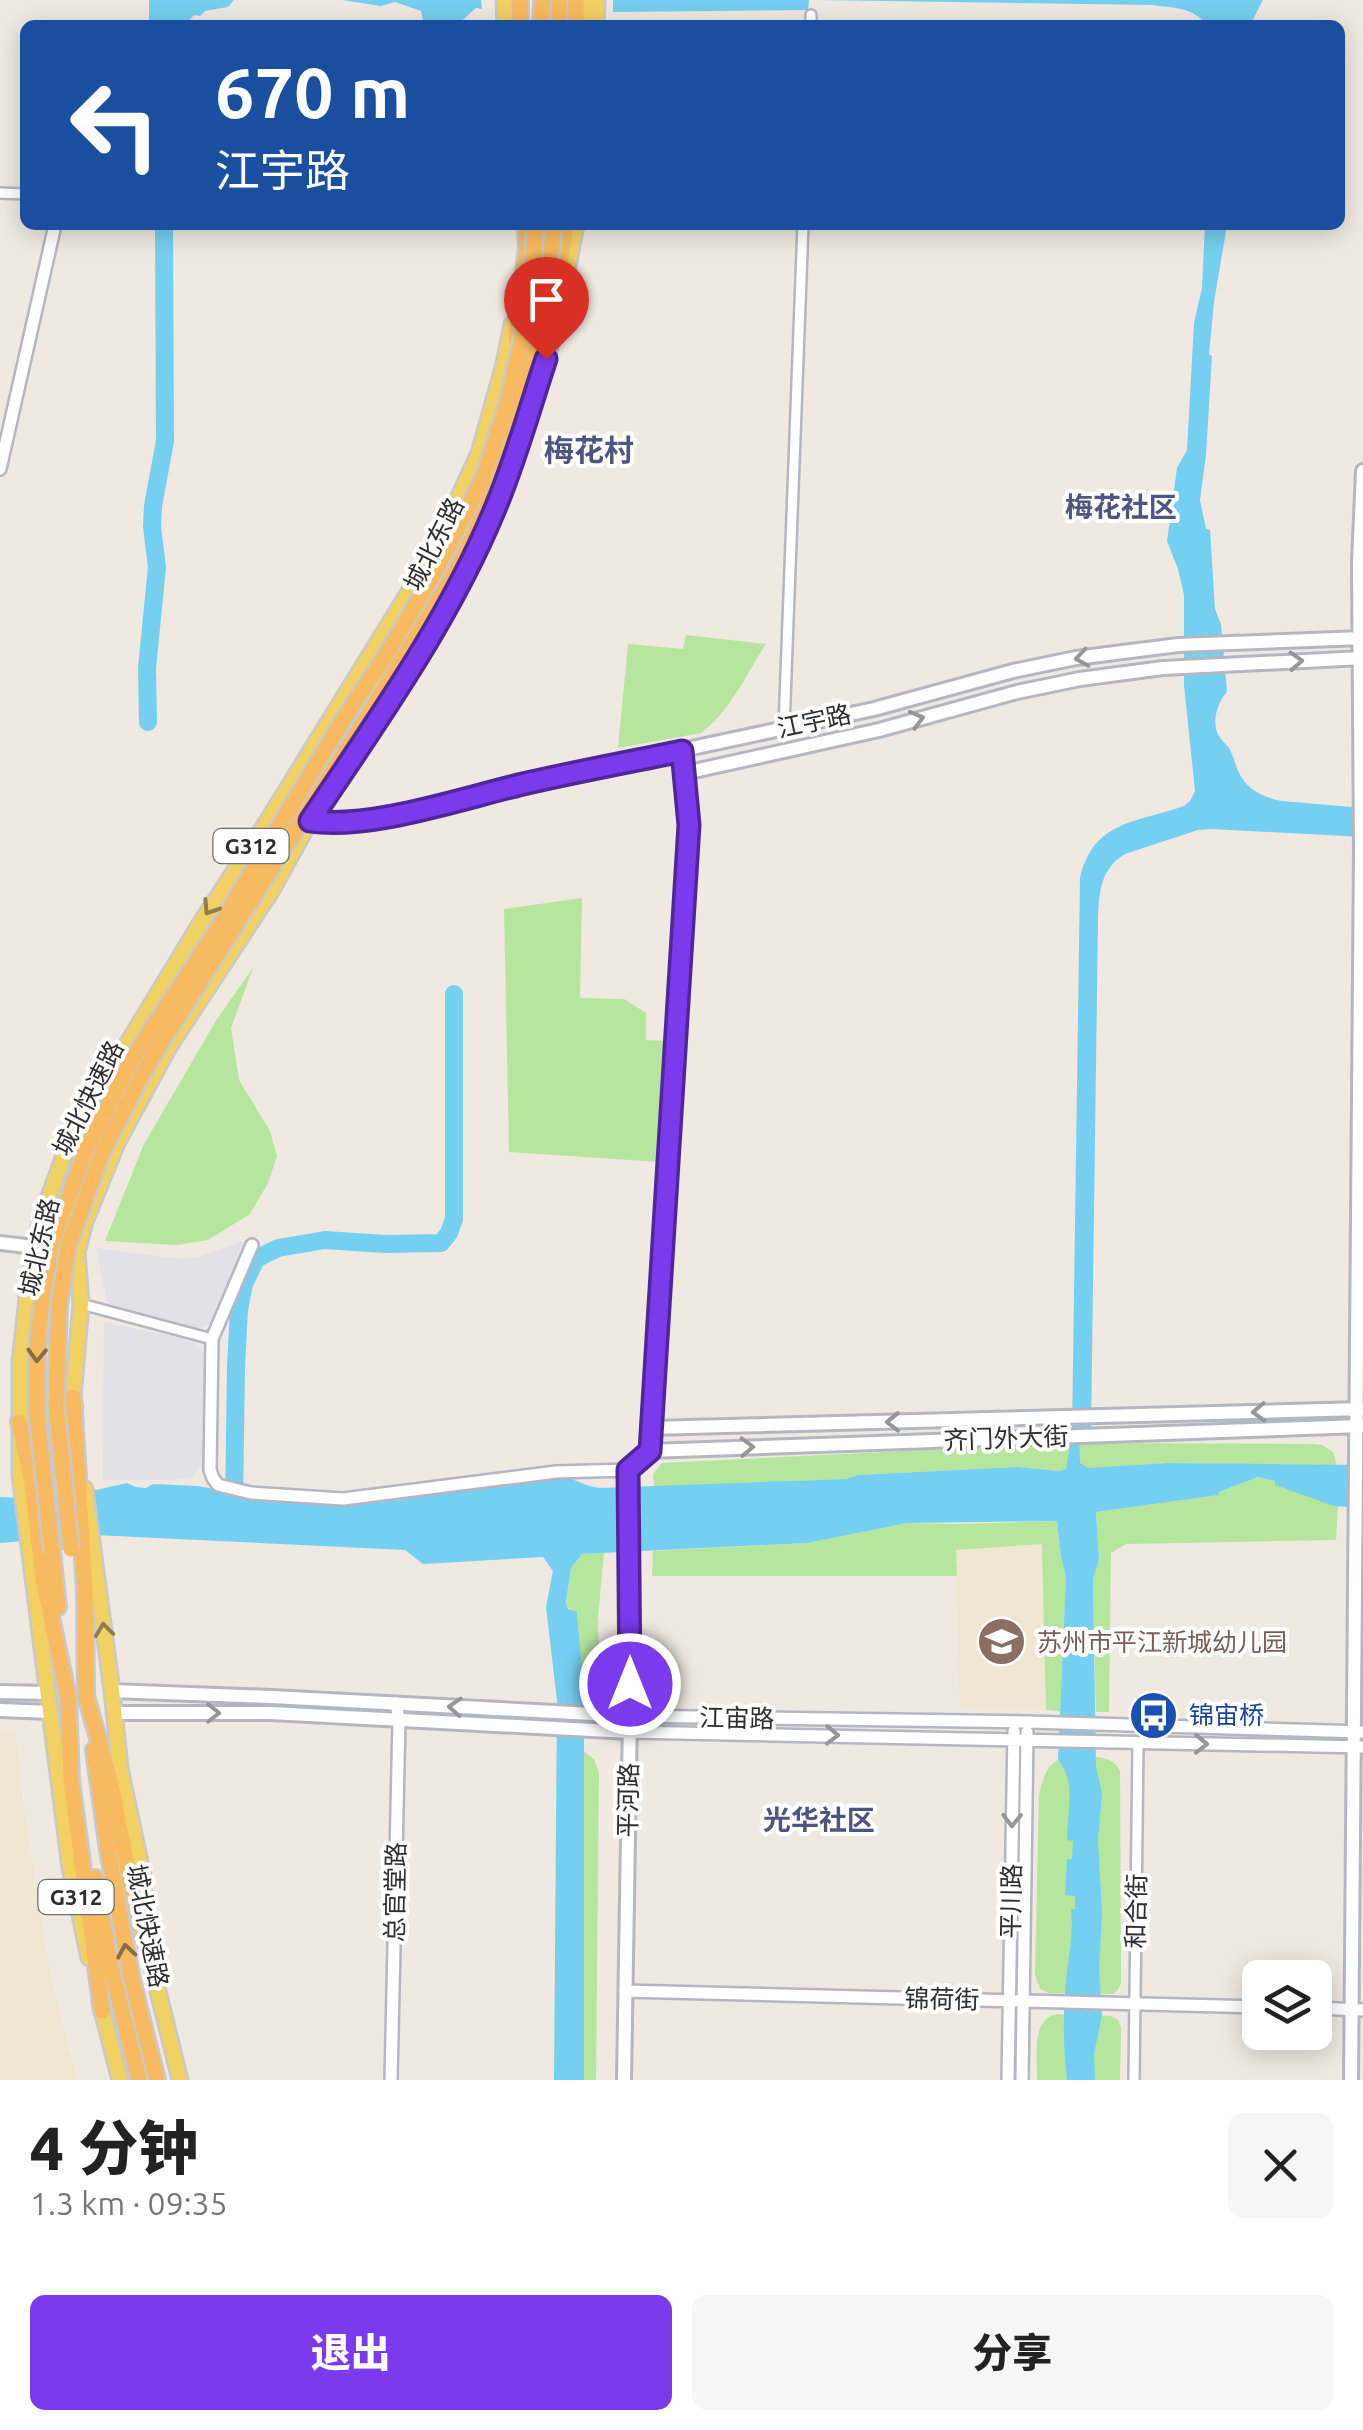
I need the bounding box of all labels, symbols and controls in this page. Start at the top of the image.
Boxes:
text: 670 m [215,53,410,131]
icon: left [50,60,180,190]
text: 江宇路 [215,145,350,196]
pin [504,257,589,360]
icon: arrive [519,272,574,327]
district label: 梅花村 [544,433,634,467]
district label: 梅花社区 [1065,491,1177,522]
street label: 城北东路 [399,493,469,595]
one-way arrow [1073,647,1090,668]
one-way arrow [1288,651,1304,672]
street label: 江宇路 [774,700,854,742]
one-way arrow [908,710,925,731]
road number: G312 [214,829,288,863]
one-way arrow [204,898,223,916]
street label: 城北快速路 [47,1036,129,1160]
street label: 城北东路 [14,1195,64,1299]
one-way arrow [27,1347,48,1363]
one-way arrow [1250,1402,1266,1423]
one-way arrow [885,1411,900,1433]
street label: 齐门外大街 [943,1422,1069,1454]
one-way arrow [739,1437,755,1458]
school or university icon: 苏州市平江新城幼儿园 [976,1616,1028,1668]
one-way arrow [95,1621,116,1638]
place label: 苏州市平江新城幼儿园 [1037,1628,1287,1656]
position arrow [578,1632,682,1736]
bus stop icon: 锦宙桥 [1128,1689,1180,1741]
one-way arrow [447,1697,463,1718]
place label: 锦宙桥 [1189,1701,1264,1729]
one-way arrow [206,1702,221,1724]
street label: 江宙路 [699,1703,775,1733]
one-way arrow [824,1725,840,1746]
one-way arrow [1194,1733,1210,1754]
street label: 平河路 [613,1762,643,1838]
district label: 光华社区 [763,1804,875,1835]
one-way arrow [1002,1812,1023,1828]
street label: 总官堂路 [380,1842,410,1942]
street label: 城北快速路 [122,1862,174,1990]
street label: 平川路 [996,1863,1026,1939]
street label: 和合街 [1121,1873,1151,1949]
road number: G312 [38,1880,114,1914]
one-way arrow [117,1943,138,1960]
map controls [1242,1960,1332,2050]
button: layers [1242,1960,1332,2050]
street label: 锦荷街 [904,1984,980,2014]
button: close [1228,2113,1333,2218]
text: 4 分钟 [30,2114,198,2181]
text: 1.3 km · 09:35 [30,2185,228,2221]
button: 退出 [30,2295,672,2410]
button: 分享 [692,2295,1333,2410]

